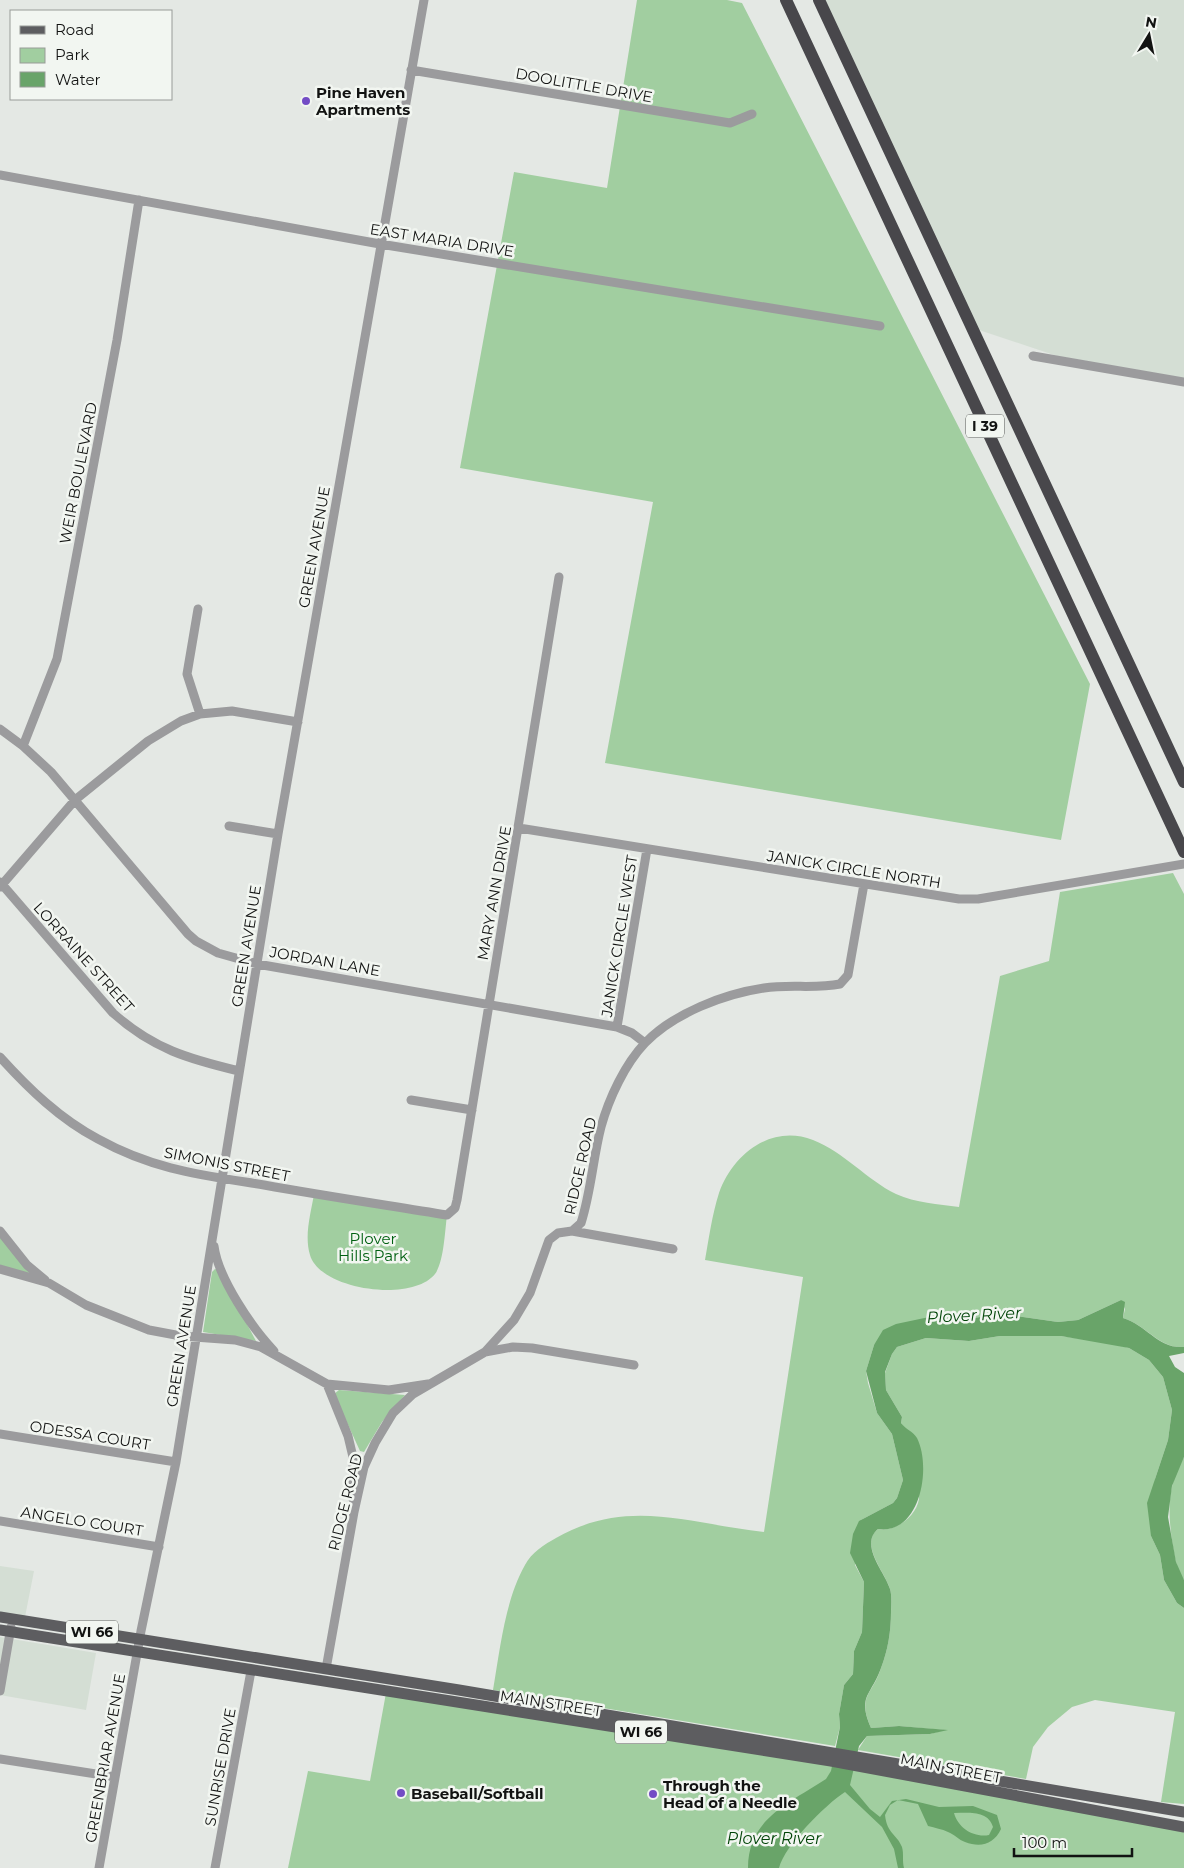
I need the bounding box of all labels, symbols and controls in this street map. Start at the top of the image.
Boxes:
legend [10,10,172,100]
north arrow [1124,10,1174,60]
text: N [1144,12,1158,32]
text: Road [55,20,94,39]
text: Park [55,45,89,64]
street label: DOOLITTLE DRIVE [514,64,654,106]
text: Water [55,70,101,89]
place label: Pine Haven Apartments [315,83,410,119]
marker: Pine Haven Apartments [300,95,312,107]
street label: EAST MARIA DRIVE [369,219,515,261]
street label: WEIR BOULEVARD [55,400,101,546]
road number: I 39 [966,414,1004,438]
street label: GREEN AVENUE [294,485,334,609]
street label: MARY ANN DRIVE [473,824,515,962]
street label: JANICK CIRCLE NORTH [765,846,942,892]
street label: JANICK CIRCLE WEST [597,853,641,1019]
street label: GREEN AVENUE [227,884,265,1008]
street label: LORRAINE STREET [30,898,139,1016]
street label: JORDAN LANE [267,942,382,980]
street label: RIDGE ROAD [560,1115,600,1217]
street label: SIMONIS STREET [162,1142,292,1186]
park label: Plover Hills Park [338,1229,408,1265]
street label: GREEN AVENUE [162,1284,200,1408]
water label: Plover River [926,1303,1022,1327]
street label: ODESSA COURT [28,1416,152,1454]
street label: RIDGE ROAD [324,1451,366,1553]
street label: ANGELO COURT [19,1502,145,1540]
road number: WI 66 [66,1620,118,1644]
street label: GREENBRIAR AVENUE [81,1672,129,1844]
street label: MAIN STREET [499,1686,604,1720]
street label: SUNRISE DRIVE [200,1706,240,1828]
road number: WI 66 [615,1720,667,1744]
street label: MAIN STREET [899,1749,1004,1787]
place label: Through the Head of a Needle [663,1776,797,1812]
place label: Baseball/Softball [411,1784,543,1803]
marker: Baseball/Softball [395,1787,407,1799]
marker: Through the Head of a Needle [647,1788,659,1800]
scale bar [1014,1826,1132,1858]
water label: Plover River [727,1829,822,1848]
text: 100 m [1022,1833,1067,1852]

